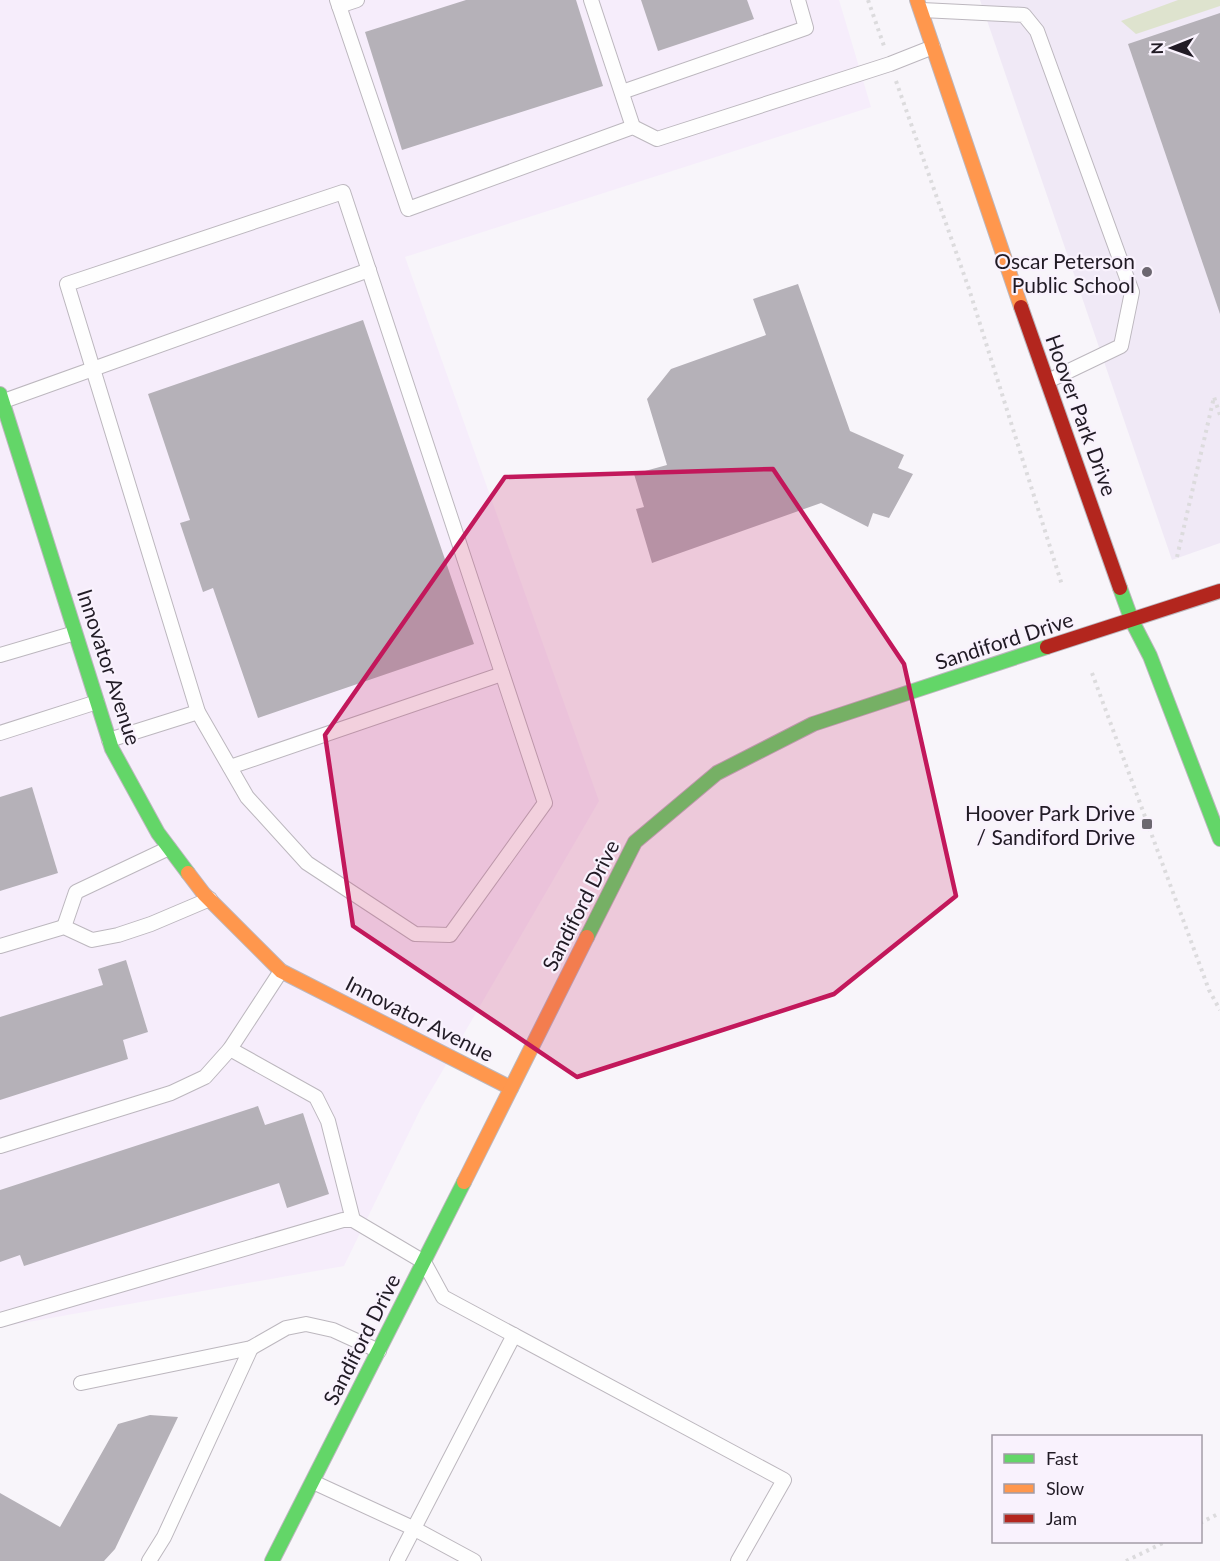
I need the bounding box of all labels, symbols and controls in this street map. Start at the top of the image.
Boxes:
north arrow [1142,18,1202,78]
text: N [1147,42,1166,55]
place label: Oscar Peterson Public School [994,248,1135,297]
marker: Oscar Peterson Public School [1140,265,1154,279]
street label: Hoover Park Drive [1041,331,1123,499]
street label: Innovator Avenue [73,586,147,748]
street label: Sandiford Drive [932,606,1076,674]
place label: Hoover Park Drive / Sandiford Drive [965,800,1135,849]
marker: Hoover Park Drive / Sandiford Drive [1140,817,1154,831]
street label: Sandiford Drive [536,835,624,975]
street label: Innovator Avenue [342,970,498,1066]
street label: Sandiford Drive [317,1269,405,1409]
legend [992,1435,1202,1543]
text: Fast [1046,1447,1079,1469]
text: Slow [1046,1477,1084,1499]
text: Jam [1046,1507,1077,1529]

